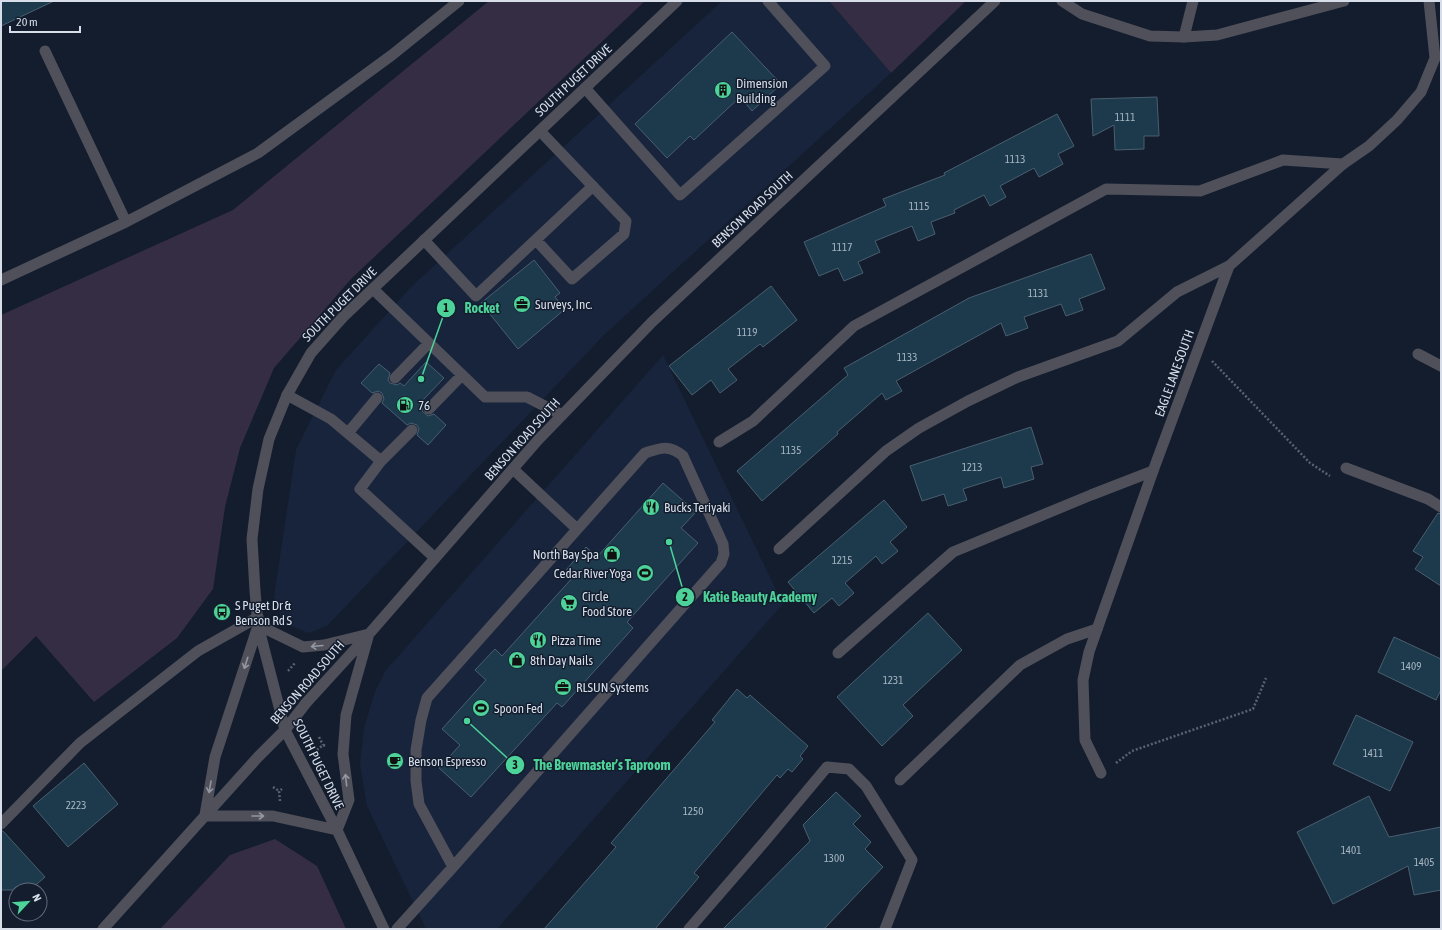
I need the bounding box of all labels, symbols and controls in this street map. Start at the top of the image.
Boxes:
scale bar [10,8,80,34]
text: 20 m [16,15,38,29]
street label: SOUTH PUGET DRIVE [532,41,615,120]
place label: Dimension Building [736,76,788,106]
building icon: Dimension Building [713,80,733,100]
house number: 1111 [1115,111,1135,123]
house number: 1113 [1005,153,1025,165]
street label: BENSON ROAD SOUTH [709,168,796,251]
house number: 1115 [909,200,929,212]
house number: 1117 [832,241,852,253]
street label: SOUTH PUGET DRIVE [299,264,380,345]
house number: 1131 [1028,287,1048,299]
office icon: Surveys, Inc. [512,294,532,314]
callout: Rocket [436,295,507,321]
place label: Surveys, Inc. [535,297,592,312]
text: Rocket [464,300,500,316]
text: 1 [443,301,449,315]
house number: 1119 [737,326,757,338]
street label: EAGLE LANE SOUTH [1152,328,1197,419]
house number: 1133 [897,351,917,363]
fuel station icon: 76 [395,395,415,415]
street label: BENSON ROAD SOUTH [482,395,563,483]
place label: 76 [418,398,430,413]
house number: 1135 [781,444,801,456]
house number: 1213 [962,461,982,473]
restaurant icon: Bucks Teriyaki [641,497,661,517]
place label: Bucks Teriyaki [664,500,731,515]
shop icon: North Bay Spa [602,544,622,564]
place label: North Bay Spa [533,547,599,562]
house number: 1215 [832,554,852,566]
sports icon: Cedar River Yoga [635,563,655,583]
place label: Cedar River Yoga [554,566,632,581]
callout: Katie Beauty Academy [675,584,825,610]
place label: Circle Food Store [582,589,632,619]
text: Katie Beauty Academy [703,589,817,605]
text: 2 [682,590,688,604]
supermarket icon: Circle Food Store [559,593,579,613]
place label: S Puget Dr & Benson Rd S [235,598,293,628]
bus stop icon: S Puget Dr & Benson Rd S [212,602,232,622]
restaurant icon: Pizza Time [528,630,548,650]
place label: Pizza Time [551,633,601,648]
street label: BENSON ROAD SOUTH [267,638,348,727]
one-way arrow [311,642,324,649]
shop icon: 8th Day Nails [507,650,527,670]
place label: 8th Day Nails [530,653,594,668]
one-way arrow [242,656,249,669]
house number: 1409 [1401,660,1421,672]
house number: 1231 [883,674,903,686]
office icon: RLSUN Systems [553,677,573,697]
place label: RLSUN Systems [576,680,649,695]
sports icon: Spoon Fed [471,698,491,718]
place label: Spoon Fed [494,701,543,716]
street label: SOUTH PUGET DRIVE [290,717,347,812]
house number: 1411 [1363,747,1383,759]
cafe icon: Benson Espresso [385,751,405,771]
callout: The Brewmaster’s Taproom [505,752,678,778]
place label: Benson Espresso [408,754,486,769]
text: The Brewmaster’s Taproom [533,757,671,773]
text: 3 [512,758,518,772]
one-way arrow [342,774,350,787]
one-way arrow [206,780,214,793]
house number: 2223 [66,799,86,811]
house number: 1250 [683,805,703,817]
one-way arrow [251,812,264,820]
house number: 1401 [1341,844,1361,856]
house number: 1300 [824,852,844,864]
house number: 1405 [1414,856,1434,868]
north arrow [8,882,48,922]
text: N [30,892,44,903]

